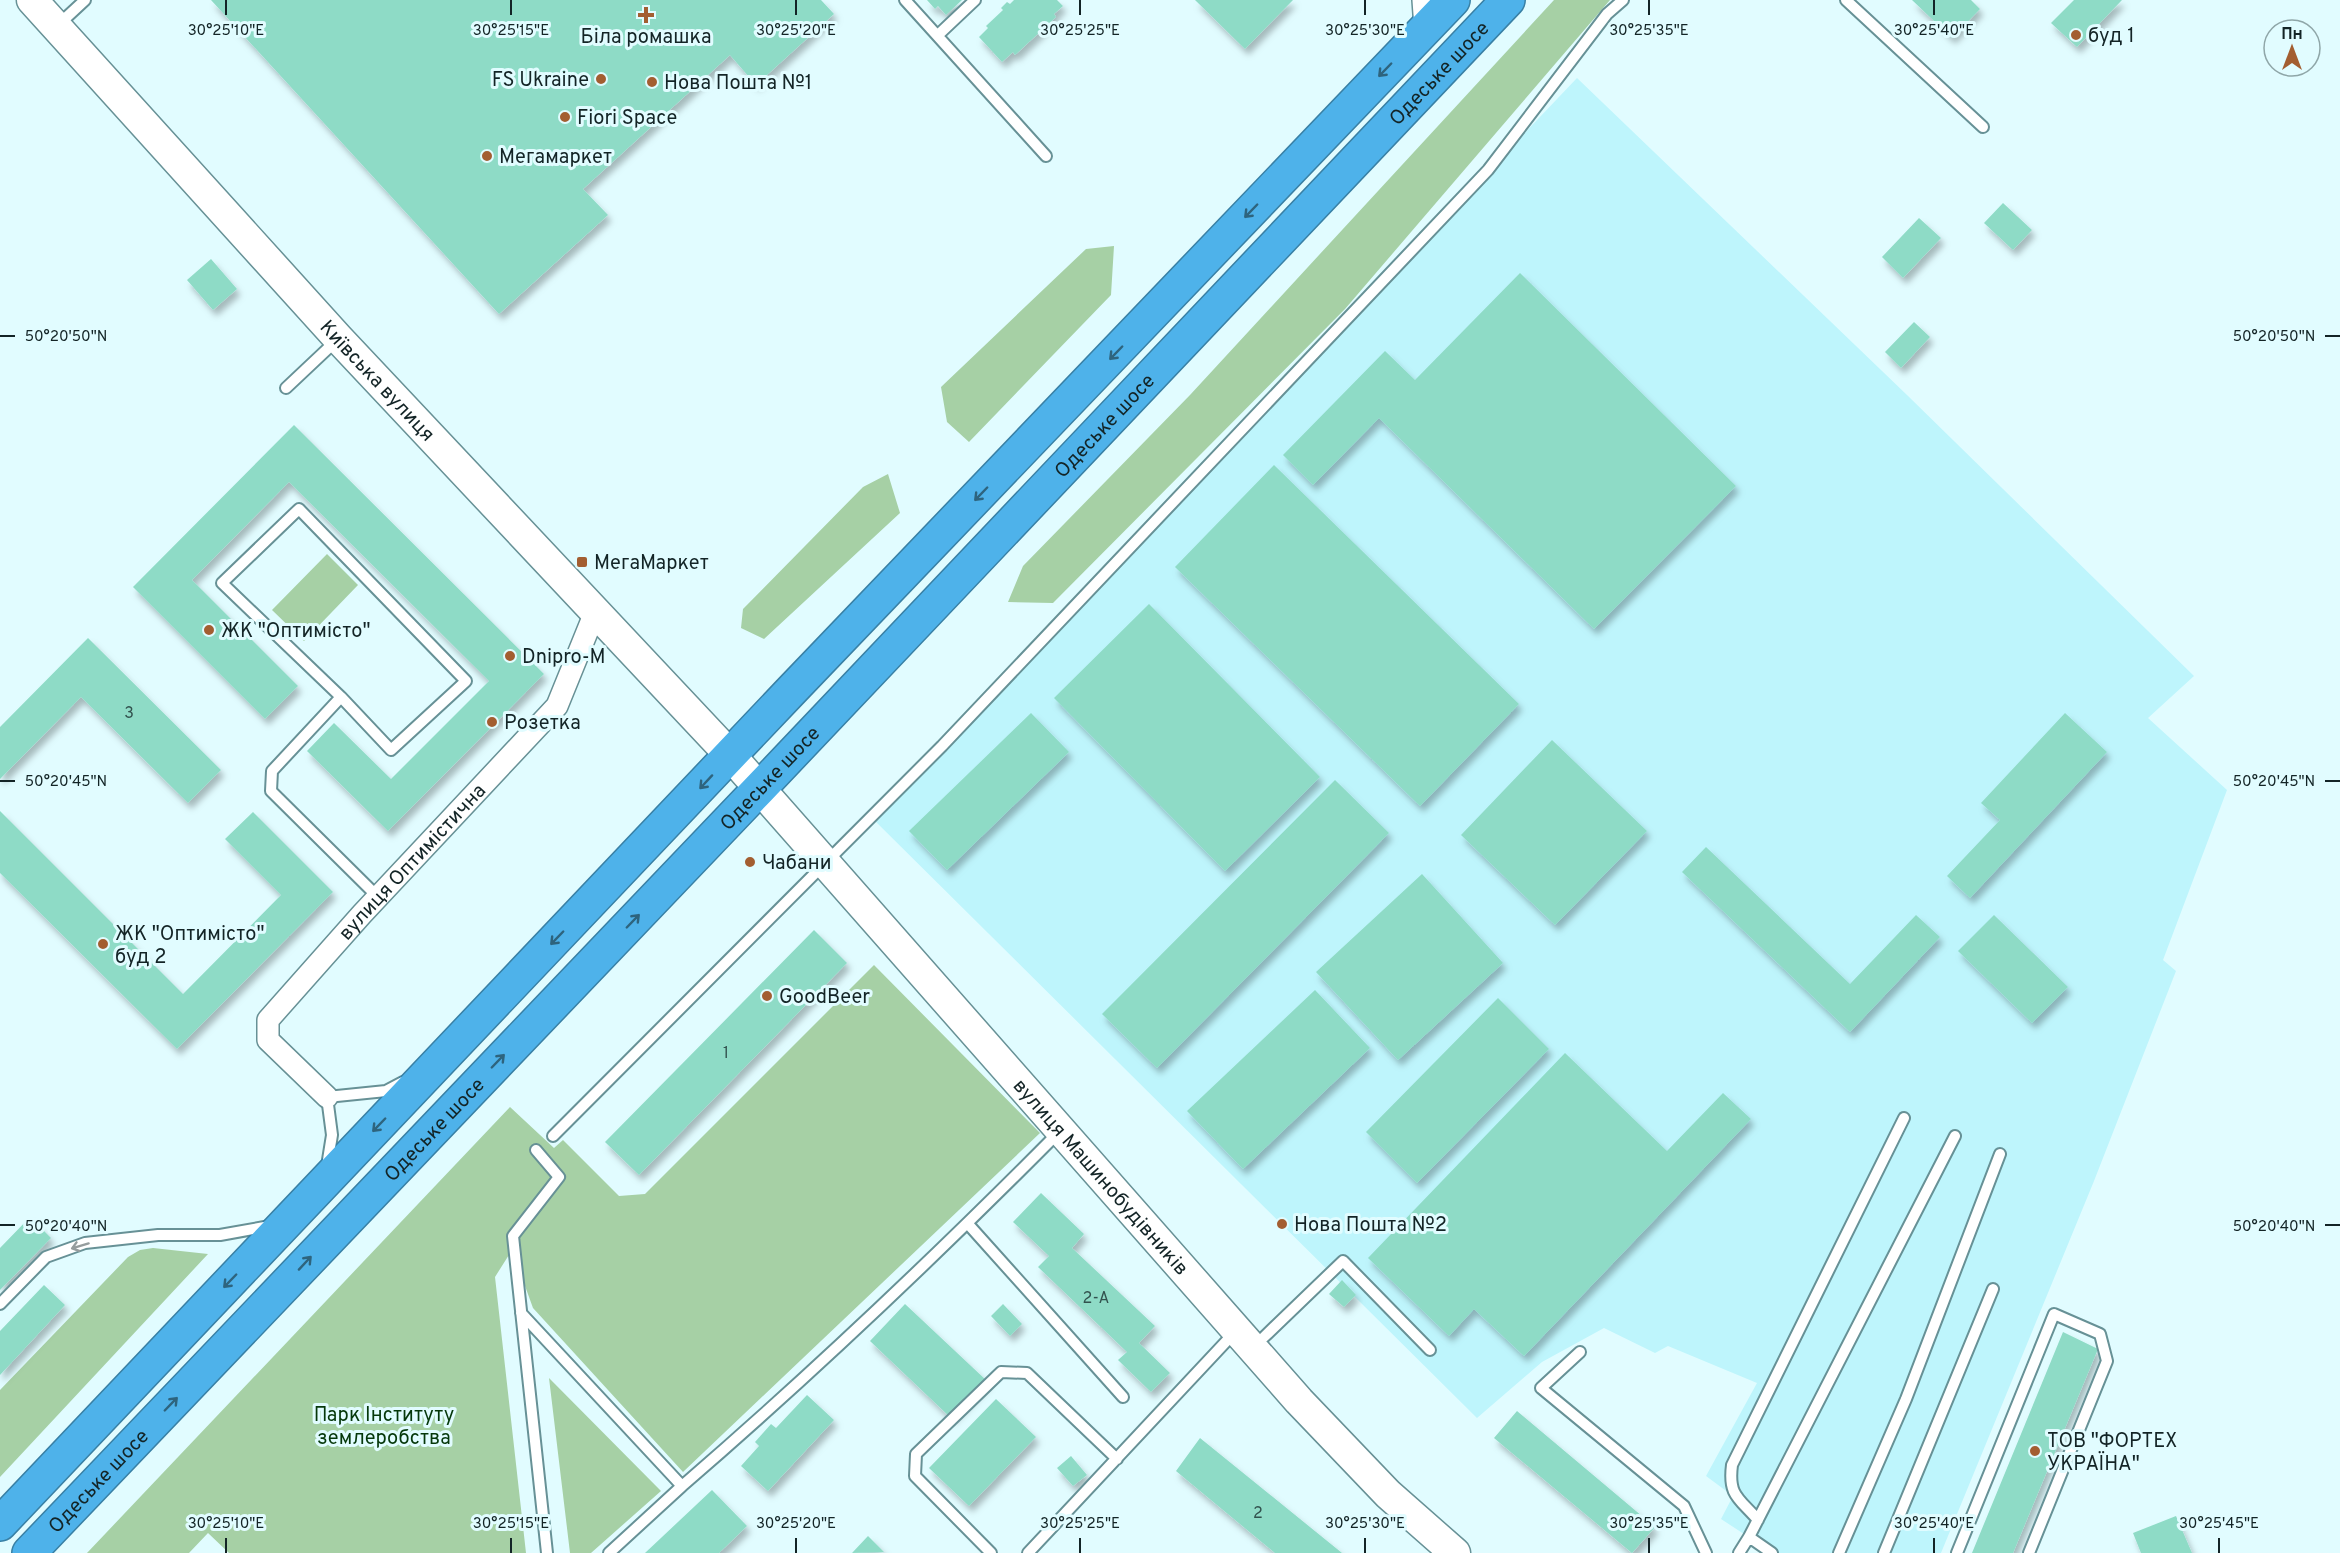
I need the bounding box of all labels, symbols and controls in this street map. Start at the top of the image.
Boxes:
marker: Біла ромашка [639,8,653,22]
street label: Одеське шосе [1384,17,1496,132]
north arrow [2262,18,2322,78]
text: 30°25'10"E [188,22,264,41]
text: 30°25'15"E [473,22,549,41]
text: 30°25'20"E [756,22,836,41]
text: 30°25'25"E [1040,22,1120,41]
text: 30°25'30"E [1325,22,1405,41]
text: 30°25'35"E [1609,22,1689,41]
text: 30°25'40"E [1894,22,1974,41]
place label: буд 1 [2088,24,2135,50]
place label: Біла ромашка [581,25,711,51]
text: Пн [2281,25,2303,45]
marker: буд 1 [2069,28,2083,42]
one-way arrow [1378,63,1392,78]
place label: FS Ukraine [492,68,589,94]
place label: Нова Пошта №1 [664,71,812,97]
marker: FS Ukraine [594,72,608,86]
marker: Нова Пошта №1 [645,75,659,89]
place label: Fiori Space [577,106,677,132]
marker: Fiori Space [558,110,572,124]
place label: Мегамаркет [499,145,612,171]
marker: Мегамаркет [480,149,494,163]
one-way arrow [1243,204,1258,219]
street label: Київська вулиця [313,315,440,448]
text: 50°20'50"N [25,328,107,347]
text: 50°20'50"N [2233,328,2315,347]
one-way arrow [1109,345,1123,360]
street label: Одеське шосе [1050,369,1161,485]
one-way arrow [974,486,989,501]
place label: МегаМаркет [594,551,709,577]
marker: МегаМаркет [575,555,589,569]
place label: ЖК "Оптимісто" [221,619,371,645]
marker: ЖК "Оптимісто" [202,623,216,637]
place label: Dnipro-M [522,645,606,671]
marker: Dnipro-M [503,649,517,663]
house number: 3 [124,704,134,724]
place label: Розетка [504,711,581,737]
marker: Розетка [485,715,499,729]
street label: Одеське шосе [715,722,827,837]
text: 50°20'45"N [25,773,107,792]
text: 50°20'45"N [2233,773,2315,792]
one-way arrow [699,774,713,789]
street label: вулиця Оптимістична [334,779,493,947]
place label: Чабани [762,851,831,877]
marker: Чабани [743,855,757,869]
one-way arrow [626,913,640,928]
place label: ЖК "Оптимісто" буд 2 [115,922,265,971]
one-way arrow [550,931,565,946]
marker: ЖК "Оптимісто" буд 2 [96,937,110,951]
place label: GoodBeer [779,985,870,1011]
marker: GoodBeer [760,989,774,1003]
house number: 1 [723,1044,729,1064]
one-way arrow [491,1054,505,1069]
street label: Одеське шосе [379,1073,491,1188]
street label: вулиця Машинобудівників [1006,1074,1193,1282]
one-way arrow [372,1117,386,1132]
place label: Нова Пошта №2 [1294,1213,1447,1239]
marker: Нова Пошта №2 [1275,1217,1289,1231]
text: 50°20'40"N [25,1218,107,1237]
text: 50°20'40"N [2233,1218,2315,1237]
one-way arrow [71,1241,90,1252]
one-way arrow [298,1256,312,1271]
one-way arrow [223,1273,237,1288]
house number: 2-А [1083,1289,1110,1309]
one-way arrow [164,1397,178,1412]
park label: Парк Інституту землеробства [314,1403,454,1452]
street label: Одеське шосе [44,1424,155,1540]
place label: ТОВ "ФОРТЕХ УКРАЇНА" [2047,1429,2177,1478]
marker: ТОВ "ФОРТЕХ УКРАЇНА" [2028,1444,2042,1458]
house number: 2 [1253,1504,1263,1524]
text: 30°25'10"E [188,1515,264,1534]
text: 30°25'15"E [473,1515,549,1534]
text: 30°25'20"E [756,1515,836,1534]
text: 30°25'25"E [1040,1515,1120,1534]
text: 30°25'30"E [1325,1515,1405,1534]
text: 30°25'35"E [1609,1515,1689,1534]
text: 30°25'40"E [1894,1515,1974,1534]
text: 30°25'45"E [2179,1515,2259,1534]

